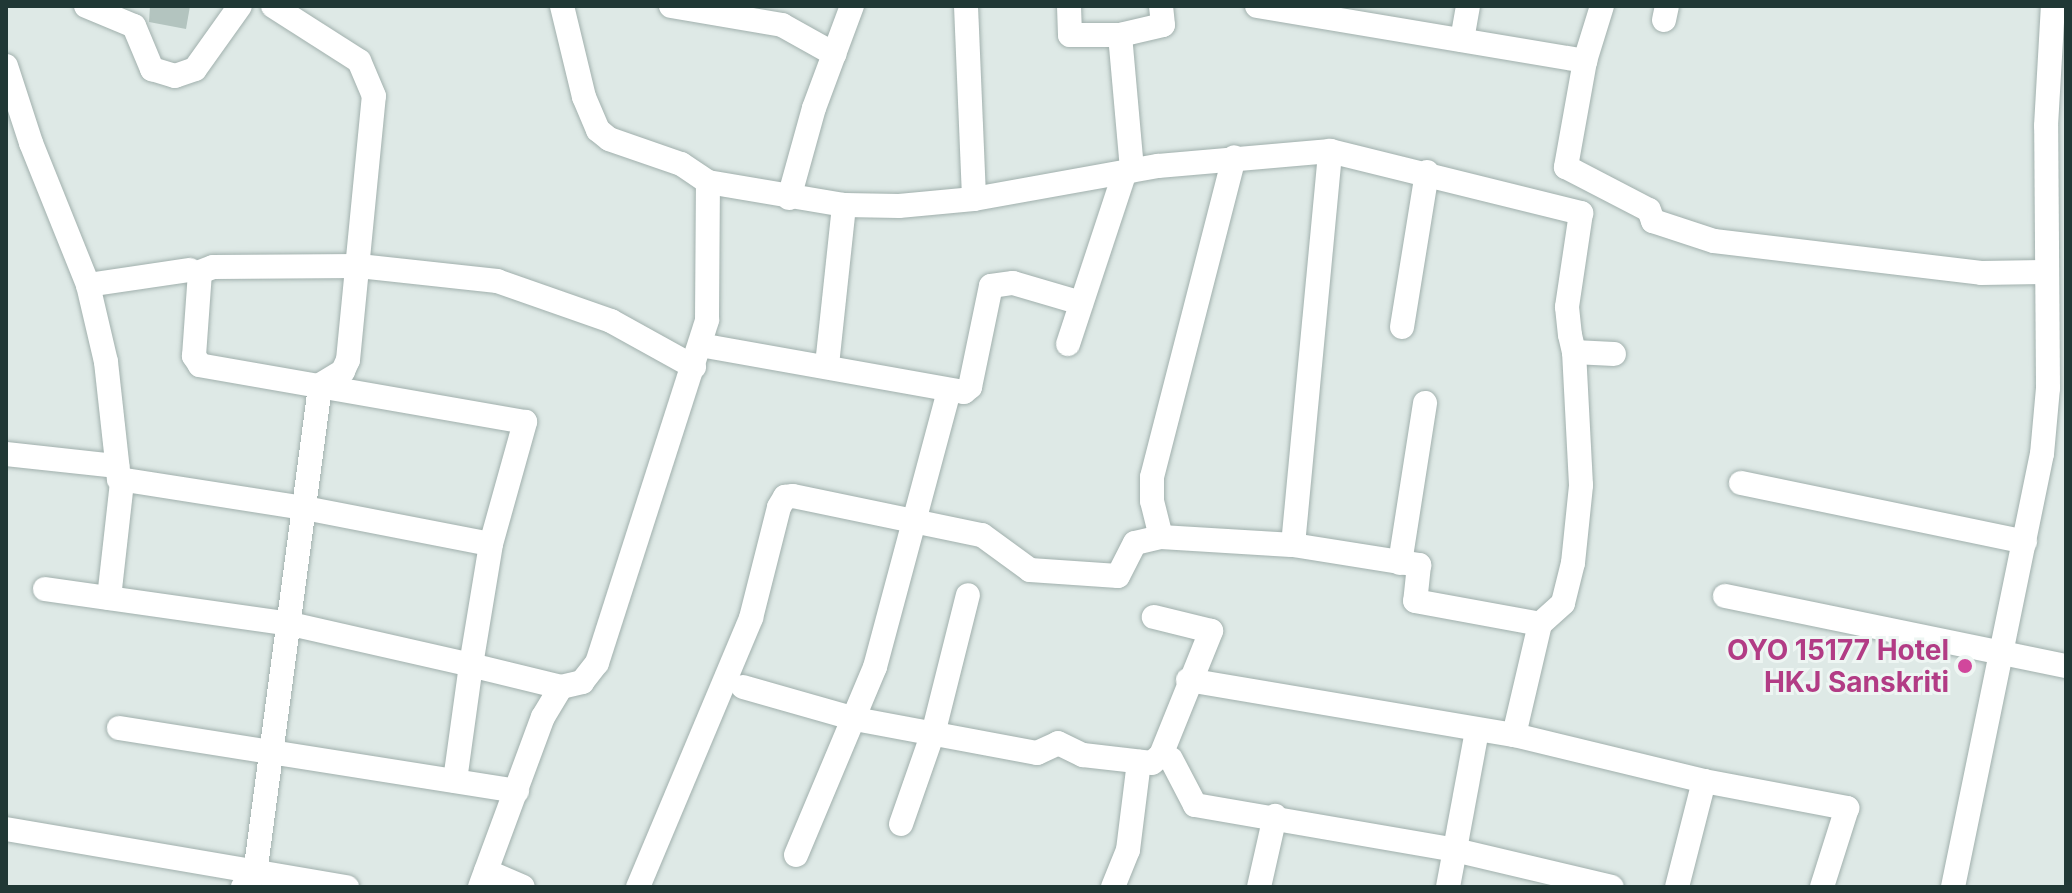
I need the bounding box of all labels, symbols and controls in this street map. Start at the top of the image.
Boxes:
place label: OYO 15177 Hotel HKJ Sanskriti [1727,633,1949,699]
marker: OYO 15177 Hotel HKJ Sanskriti [1956,657,1974,675]

